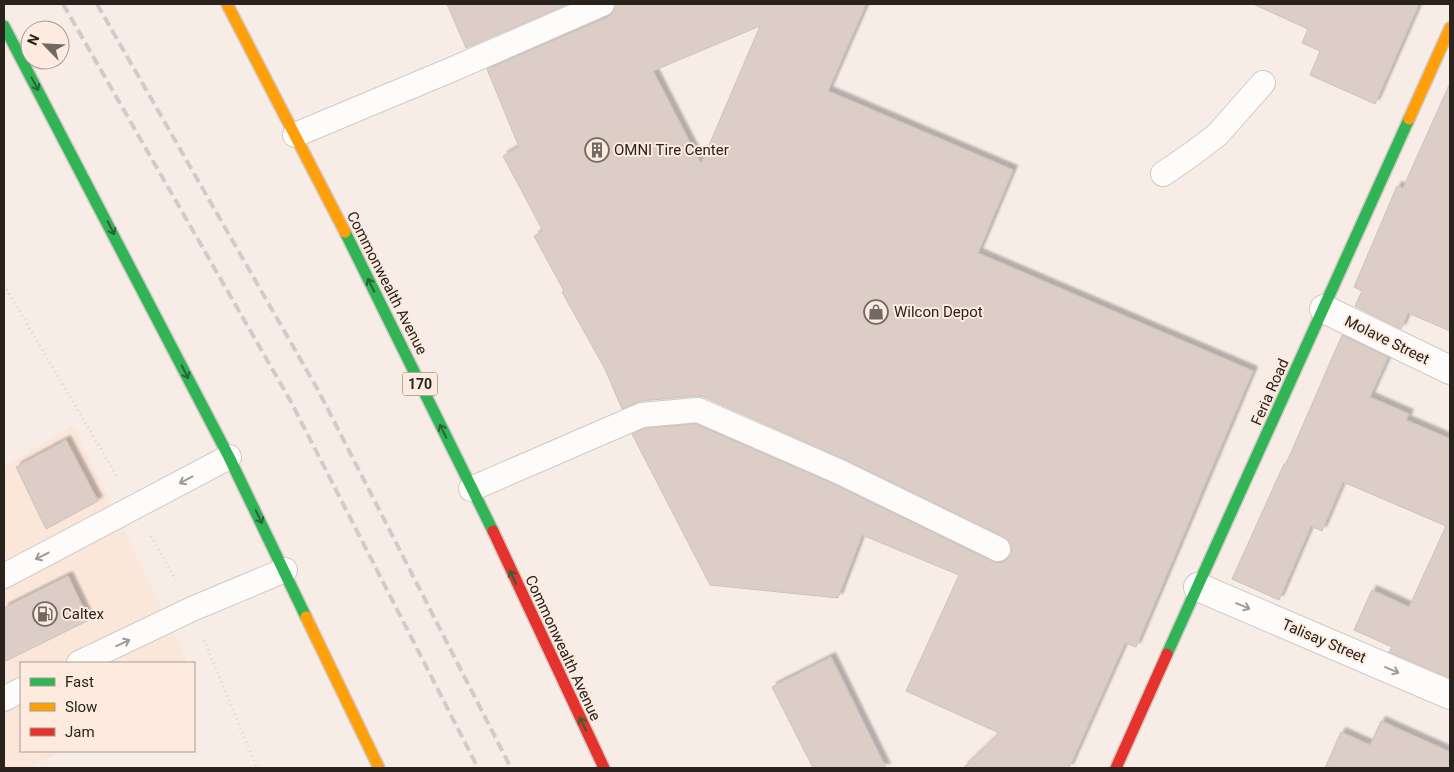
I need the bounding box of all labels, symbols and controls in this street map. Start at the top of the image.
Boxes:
north arrow [20,20,70,70]
text: N [24,32,42,47]
one-way arrow [31,76,41,91]
building icon: OMNI Tire Center [584,137,610,163]
place label: OMNI Tire Center [614,141,729,159]
street label: Commonwealth Avenue [343,208,431,358]
one-way arrow [107,220,116,235]
one-way arrow [366,278,375,293]
shop icon: Wilcon Depot [863,299,889,325]
place label: Wilcon Depot [894,303,983,321]
street label: Molave Street [1342,312,1432,368]
street label: Feria Road [1247,356,1293,428]
one-way arrow [180,365,190,380]
road number: 170 [402,372,438,396]
one-way arrow [438,424,447,439]
one-way arrow [179,475,194,485]
one-way arrow [255,509,264,524]
one-way arrow [35,551,50,561]
one-way arrow [508,570,518,585]
street label: Commonwealth Avenue [521,572,605,724]
fuel station icon: Caltex [32,601,58,627]
one-way arrow [1235,602,1250,612]
place label: Caltex [62,605,104,623]
street label: Talisay Street [1279,615,1369,667]
one-way arrow [116,637,131,647]
legend [20,662,195,752]
one-way arrow [1384,666,1399,676]
text: Fast [65,673,94,691]
text: Slow [65,698,97,716]
one-way arrow [578,717,587,732]
text: Jam [65,723,95,741]

